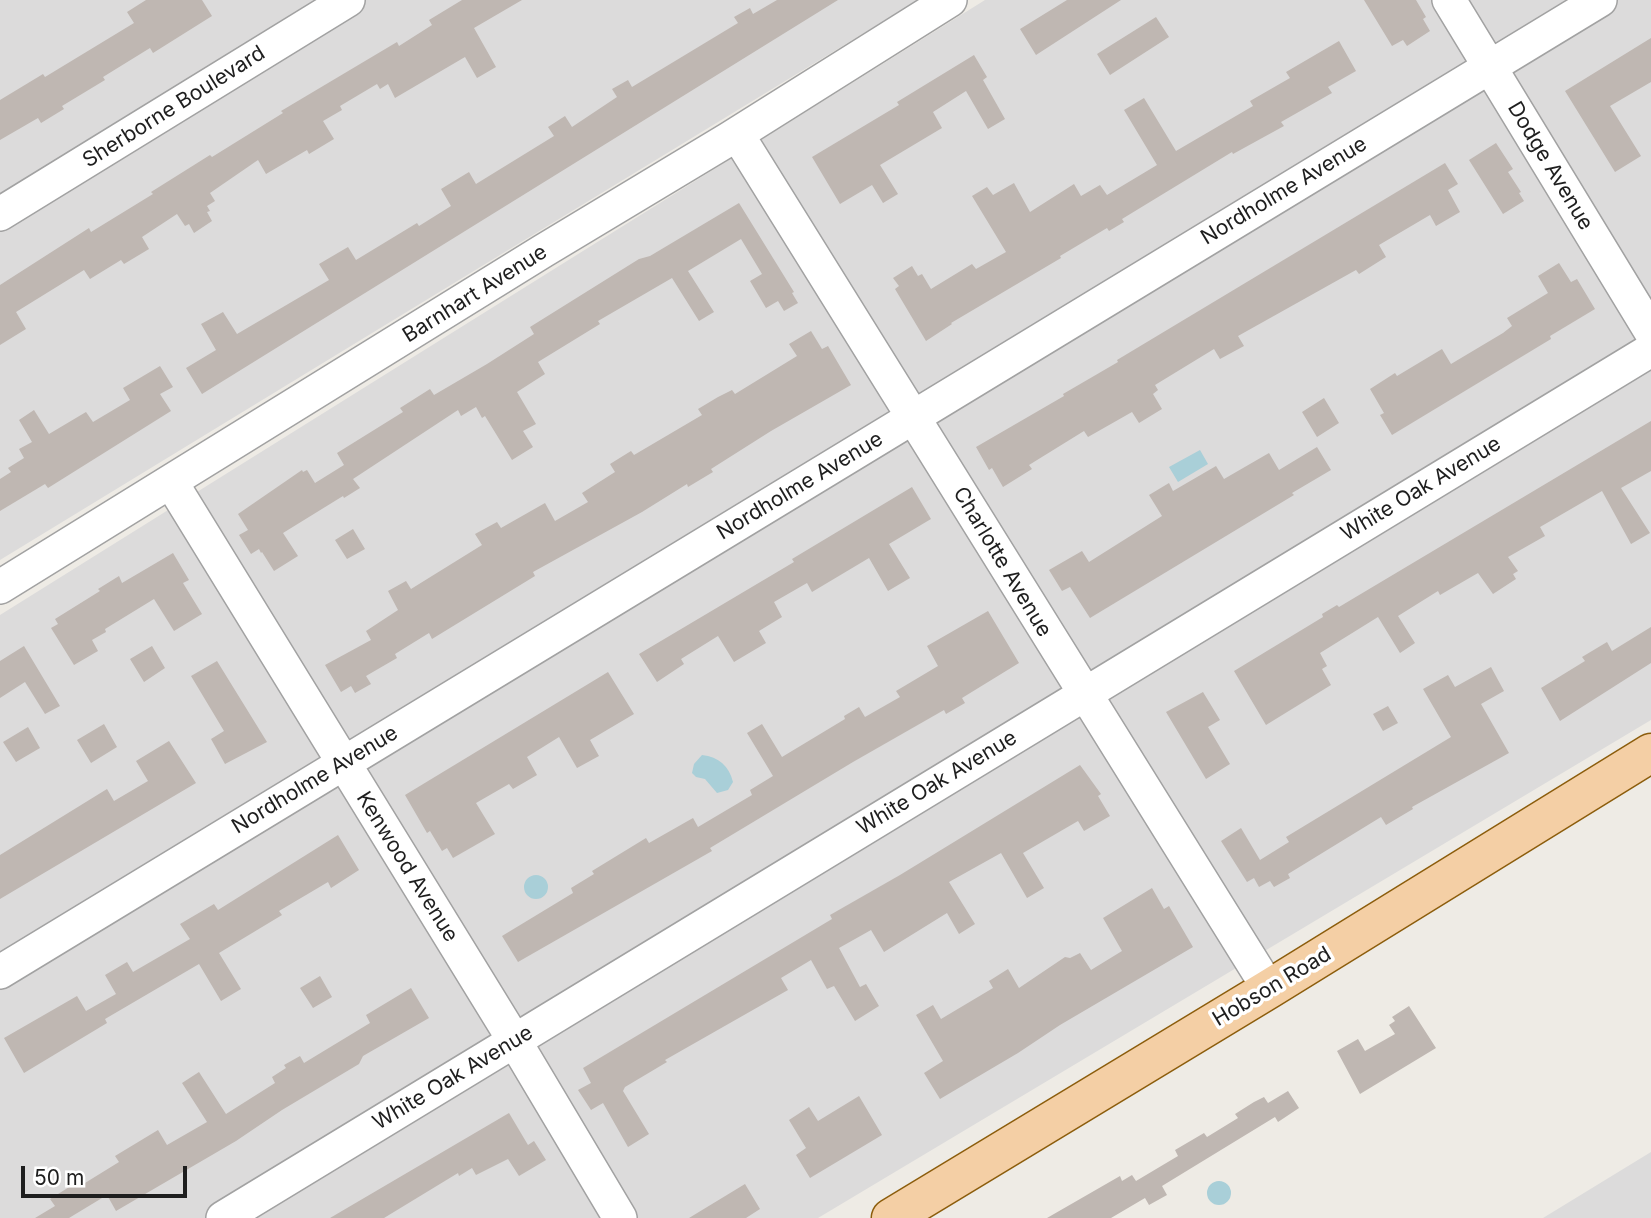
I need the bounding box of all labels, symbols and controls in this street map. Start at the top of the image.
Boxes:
street label: Sherborne Boulevard [78,41,270,173]
street label: Dodge Avenue [1502,97,1598,235]
street label: Nordholme Avenue [1196,131,1372,251]
street label: Barnhart Avenue [398,240,552,348]
street label: Nordholme Avenue [712,426,888,546]
street label: White Oak Avenue [1336,431,1506,547]
street label: Charlotte Avenue [947,482,1057,642]
street label: Nordholme Avenue [227,720,403,840]
street label: White Oak Avenue [852,725,1022,841]
street label: Kenwood Avenue [351,787,463,947]
street label: Hobson Road [1208,942,1336,1032]
street label: White Oak Avenue [368,1020,538,1136]
scale bar [24,1152,191,1196]
text: 50 m [34,1165,84,1190]

